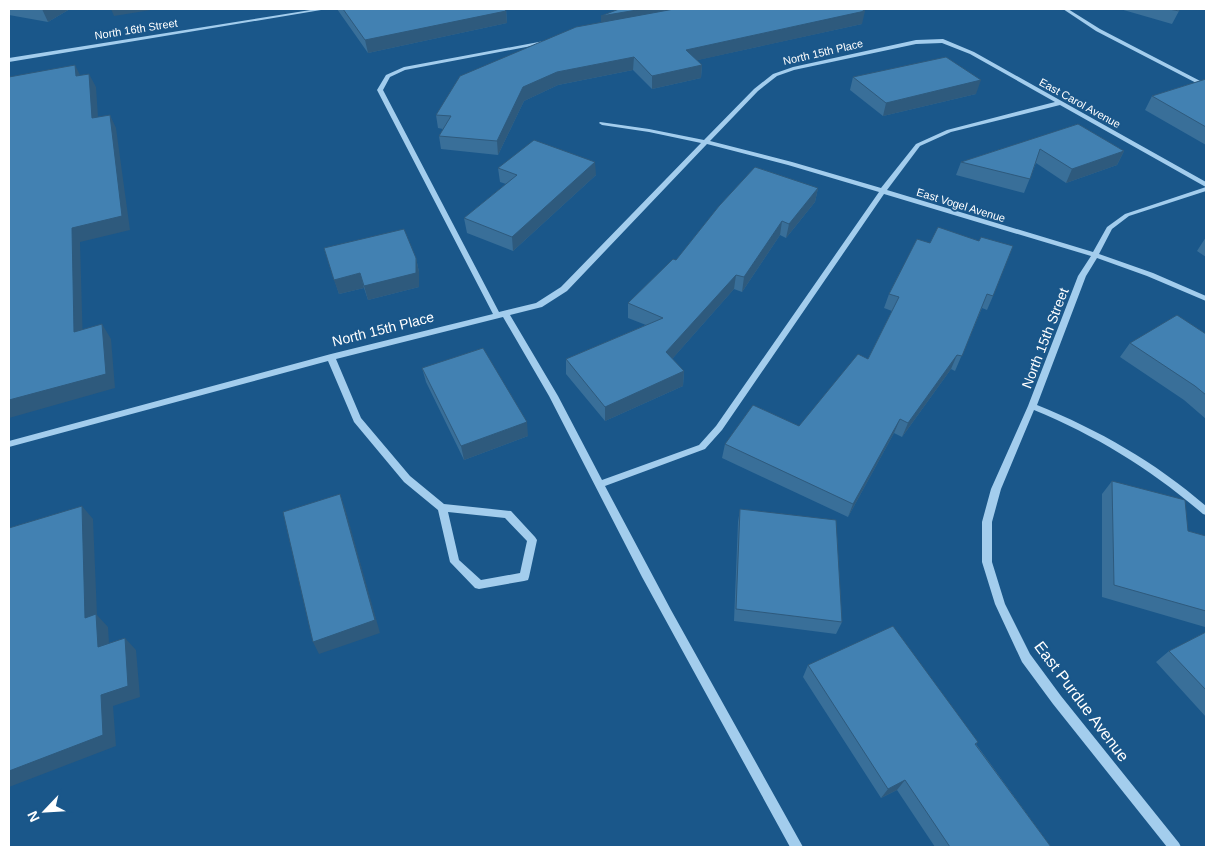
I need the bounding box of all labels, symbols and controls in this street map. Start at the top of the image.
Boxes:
street label: North 16th Street [94,17,178,41]
street label: North 15th Place [782,37,864,67]
street label: East Carol Avenue [1037,76,1123,130]
street label: East Vogel Avenue [915,186,1007,224]
street label: North 15th Street [1018,285,1072,391]
street label: North 15th Place [330,309,436,349]
street label: East Purdue Avenue [1031,638,1132,765]
north arrow [20,786,70,836]
text: N [24,809,43,824]

